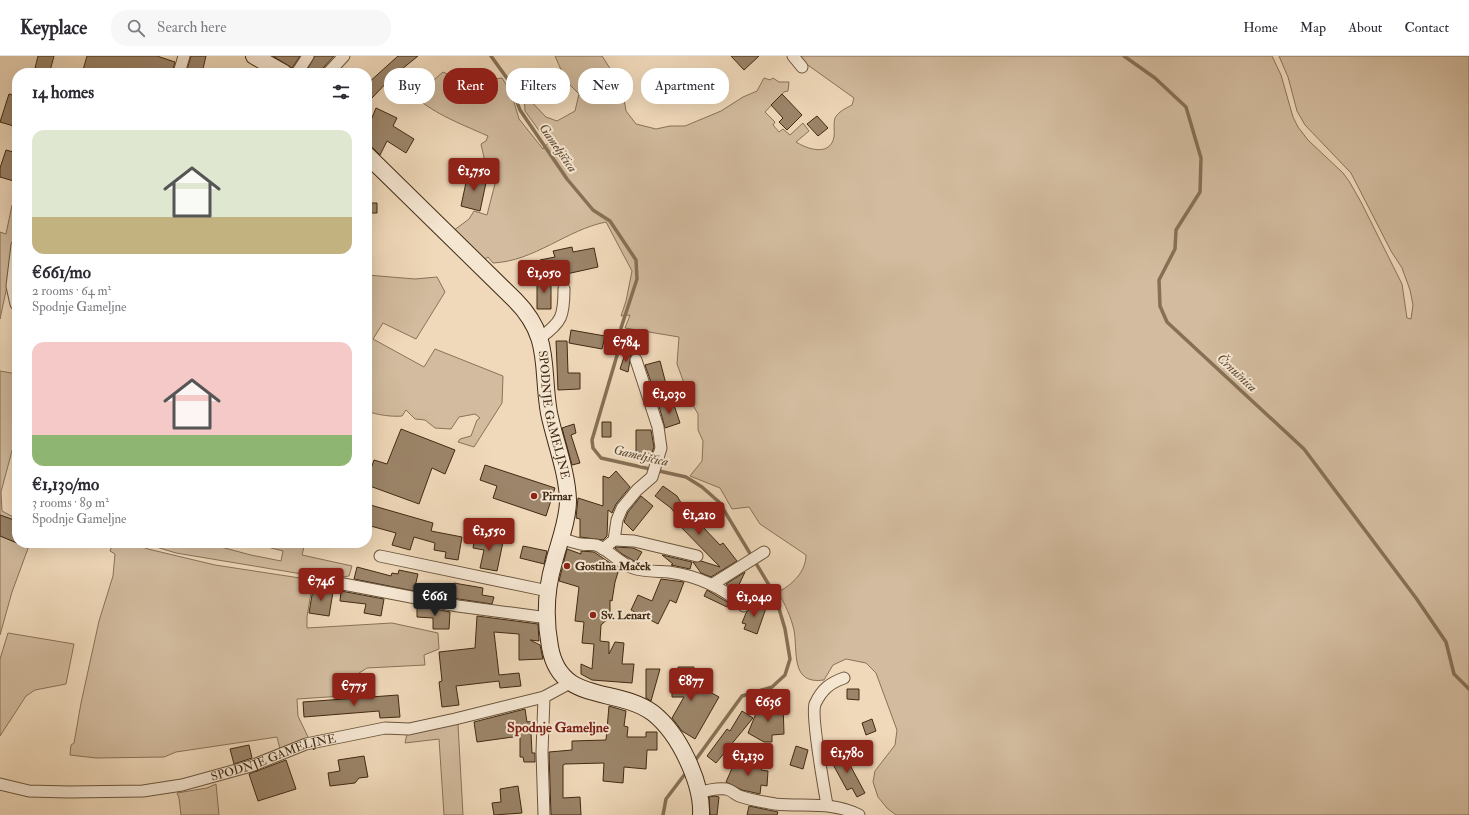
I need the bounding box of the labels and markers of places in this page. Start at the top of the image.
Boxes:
pin: €1,750 [441,158,507,192]
pin: €1,050 [511,260,577,294]
pin: €784 [602,329,650,363]
pin: €1,030 [636,381,702,415]
place label: Pirnar [542,489,573,504]
marker: Pirnar [529,491,539,501]
pin: €1,210 [666,502,732,536]
pin: €1,550 [456,518,522,552]
place label: Gostilna Maček [575,559,651,574]
marker: Gostilna Maček [562,561,572,571]
pin: €746 [297,568,345,602]
pin: €661 [411,583,459,617]
pin: €1,040 [721,584,787,618]
place label: Sv. Lenart [601,608,651,623]
marker: Sv. Lenart [588,610,598,620]
pin: €877 [667,668,715,702]
pin: €775 [330,673,378,707]
pin: €636 [744,689,792,723]
pin: €1,780 [814,740,880,774]
pin: €1,130 [715,743,781,777]

